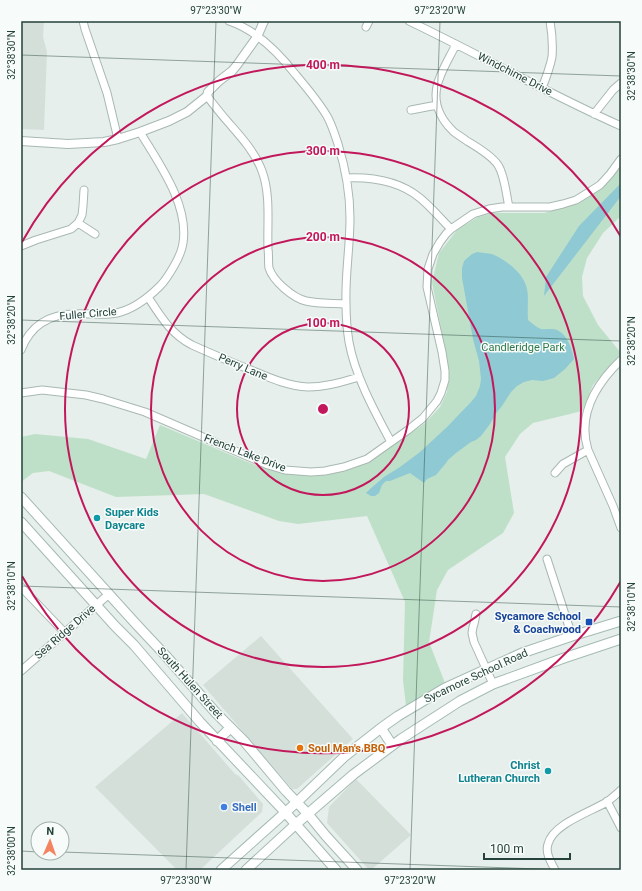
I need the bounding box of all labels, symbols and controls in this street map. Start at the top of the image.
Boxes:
text: 97°23'30"W [190,5,242,16]
text: 97°23'20"W [414,5,466,16]
text: 32°38'30"N [6,30,17,80]
street label: Windchime Drive [475,50,555,99]
text: 32°38'30"N [626,51,637,101]
text: 400 m [306,58,340,72]
text: 300 m [306,144,340,158]
text: 200 m [306,230,340,244]
text: 32°38'20"N [6,295,17,345]
street label: Fuller Circle [59,305,117,323]
text: 100 m [306,316,340,330]
text: 32°38'20"N [626,316,637,366]
park label: Candleridge Park [481,341,565,354]
street label: Perry Lane [217,351,270,383]
centre of rings [316,402,330,416]
street label: French Lake Drive [202,431,288,475]
place label: Super Kids Daycare [105,506,159,532]
marker: Super Kids Daycare [92,513,102,523]
text: 32°38'10"N [6,561,17,611]
text: 32°38'10"N [626,582,637,632]
street label: Sea Ridge Drive [32,602,98,662]
place label: Sycamore School & Coachwood [495,610,581,636]
marker: Sycamore School & Coachwood [584,617,594,627]
street label: South Hulen Street [155,645,226,722]
street label: Sycamore School Road [422,646,530,706]
place label: Soul Man's BBQ [308,742,386,755]
marker: Soul Man's BBQ [295,743,305,753]
place label: Christ Lutheran Church [458,759,540,785]
marker: Christ Lutheran Church [543,766,553,776]
place label: Shell [232,801,257,814]
marker: Shell [219,802,229,812]
north arrow [30,821,70,861]
text: N [46,825,55,838]
text: 32°38'00"N [6,826,17,876]
scale bar [484,835,570,861]
text: 100 m [490,842,524,856]
text: 97°23'30"W [160,875,212,886]
text: 97°23'20"W [384,875,436,886]

